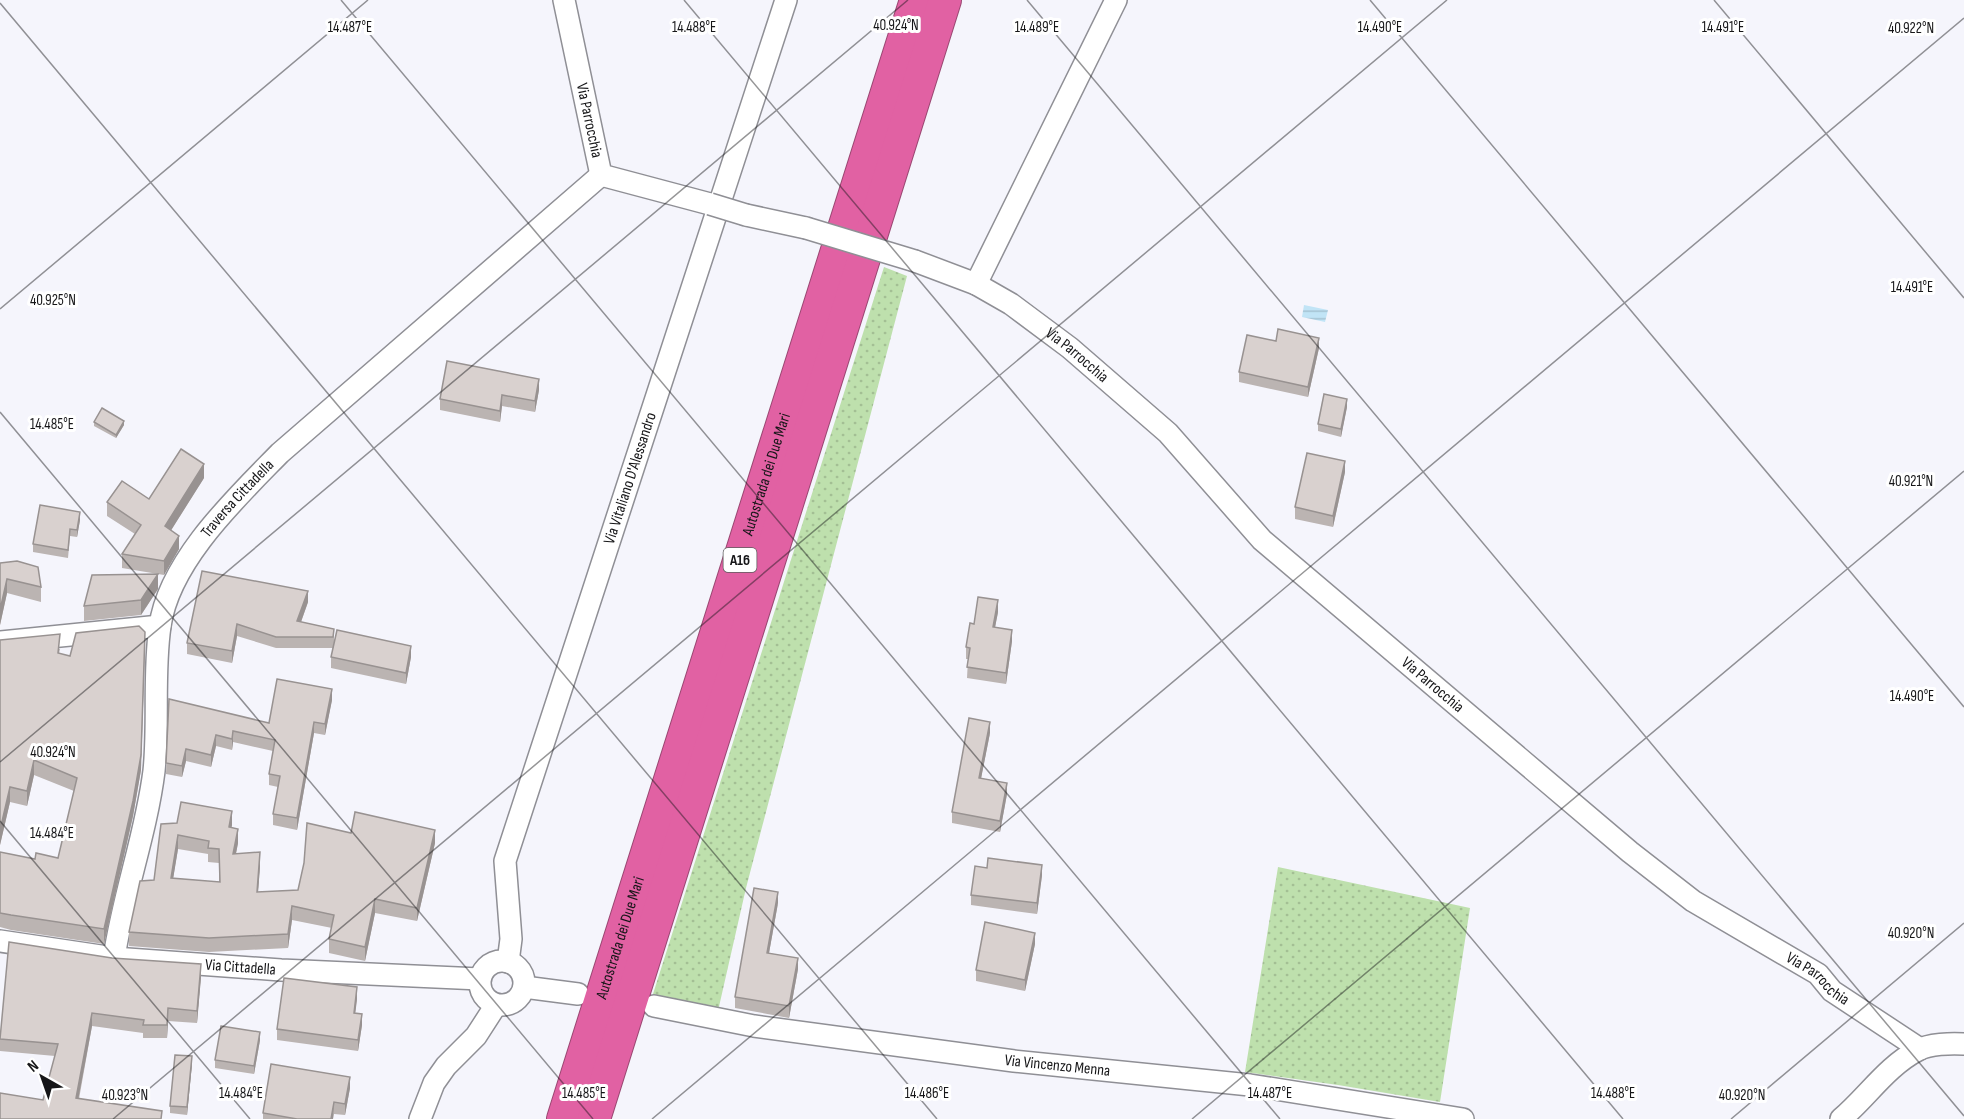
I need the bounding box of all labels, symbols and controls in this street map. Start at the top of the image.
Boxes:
text: 40.924°N [873,16,919,35]
text: 14.487°E [328,18,372,37]
text: 14.488°E [672,18,716,37]
text: 14.489°E [1015,18,1059,37]
text: 14.490°E [1358,18,1402,37]
text: 14.491°E [1702,18,1744,37]
text: 40.922°N [1888,19,1934,38]
street label: Via Parrocchia [572,81,607,159]
text: 14.491°E [1891,278,1933,297]
text: 40.925°N [30,291,76,310]
street label: Via Parrocchia [1042,324,1112,387]
street label: Via Vitaliano D'Alessandro [600,410,660,547]
street label: Autostrada dei Due Mari [738,411,795,539]
text: 14.485°E [30,415,74,434]
street label: Traversa Cittadella [197,455,278,541]
text: 40.921°N [1889,472,1933,491]
road number: A16 [724,548,756,572]
street label: Via Parrocchia [1398,653,1468,717]
text: 14.490°E [1890,687,1934,706]
text: 40.924°N [30,743,76,762]
text: 14.484°E [30,824,74,843]
street label: Autostrada dei Due Mari [592,874,648,1002]
text: 40.920°N [1888,924,1934,943]
street label: Via Parrocchia [1783,948,1853,1009]
street label: Via Cittadella [204,955,276,979]
north arrow [12,1047,72,1107]
street label: Via Vincenzo Menna [1003,1050,1111,1080]
text: N [24,1057,43,1077]
text: 14.484°E [219,1084,263,1103]
text: 14.485°E [562,1084,606,1103]
text: 14.486°E [905,1084,949,1103]
text: 14.487°E [1248,1084,1292,1103]
text: 14.488°E [1591,1084,1635,1103]
text: 40.923°N [102,1086,148,1105]
text: 40.920°N [1719,1086,1765,1105]

